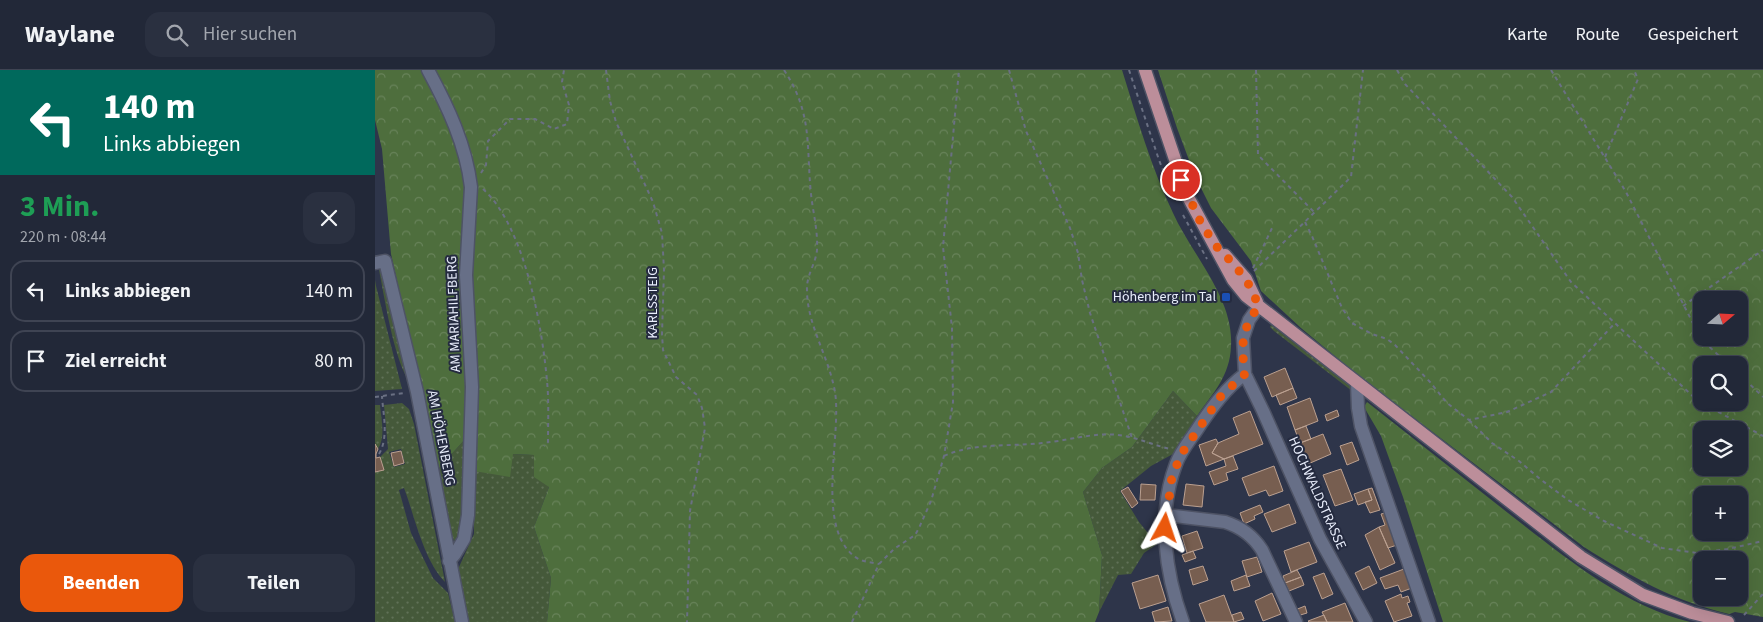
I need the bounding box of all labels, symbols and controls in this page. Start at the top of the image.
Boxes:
search box [145,12,495,57]
text: Waylane [25,17,115,52]
icon: search [163,21,191,49]
text: Hier suchen [203,21,297,48]
text: Karte [1507,22,1547,47]
text: Route [1575,22,1620,47]
text: Gespeichert [1648,22,1738,47]
text: 140 m [103,82,195,132]
icon: left [20,90,85,155]
text: Links abbiegen [103,128,241,160]
pin [1160,159,1202,201]
icon: arrive [1167,166,1195,194]
text: 3 Min. [20,185,99,228]
button: close [303,192,355,244]
text: 220 m · 08:44 [20,226,107,248]
street label: AM MARIAHILFBERG [442,256,466,372]
street label: KARLSSTEIG [643,267,663,339]
icon: left [22,277,50,305]
text: Links abbiegen [65,278,191,305]
text: 140 m [305,278,353,305]
place label: Höhenberg im Tal [1113,287,1216,307]
marker: Höhenberg im Tal [1220,291,1232,303]
north arrow [1693,291,1747,346]
map controls [1693,291,1748,606]
icon: arrive [22,347,50,375]
text: Ziel erreicht [65,348,166,375]
text: 80 m [315,348,353,375]
button: search [1693,356,1748,411]
street label: AM HÖHENBERG [422,389,460,487]
button: layers [1693,421,1748,476]
street label: HOCHWALDSTRASSE [1283,433,1351,553]
button: + [1693,486,1748,541]
position arrow [1138,501,1190,553]
button: − [1693,551,1748,606]
button: Beenden [20,554,183,612]
button: Teilen [193,554,355,612]

